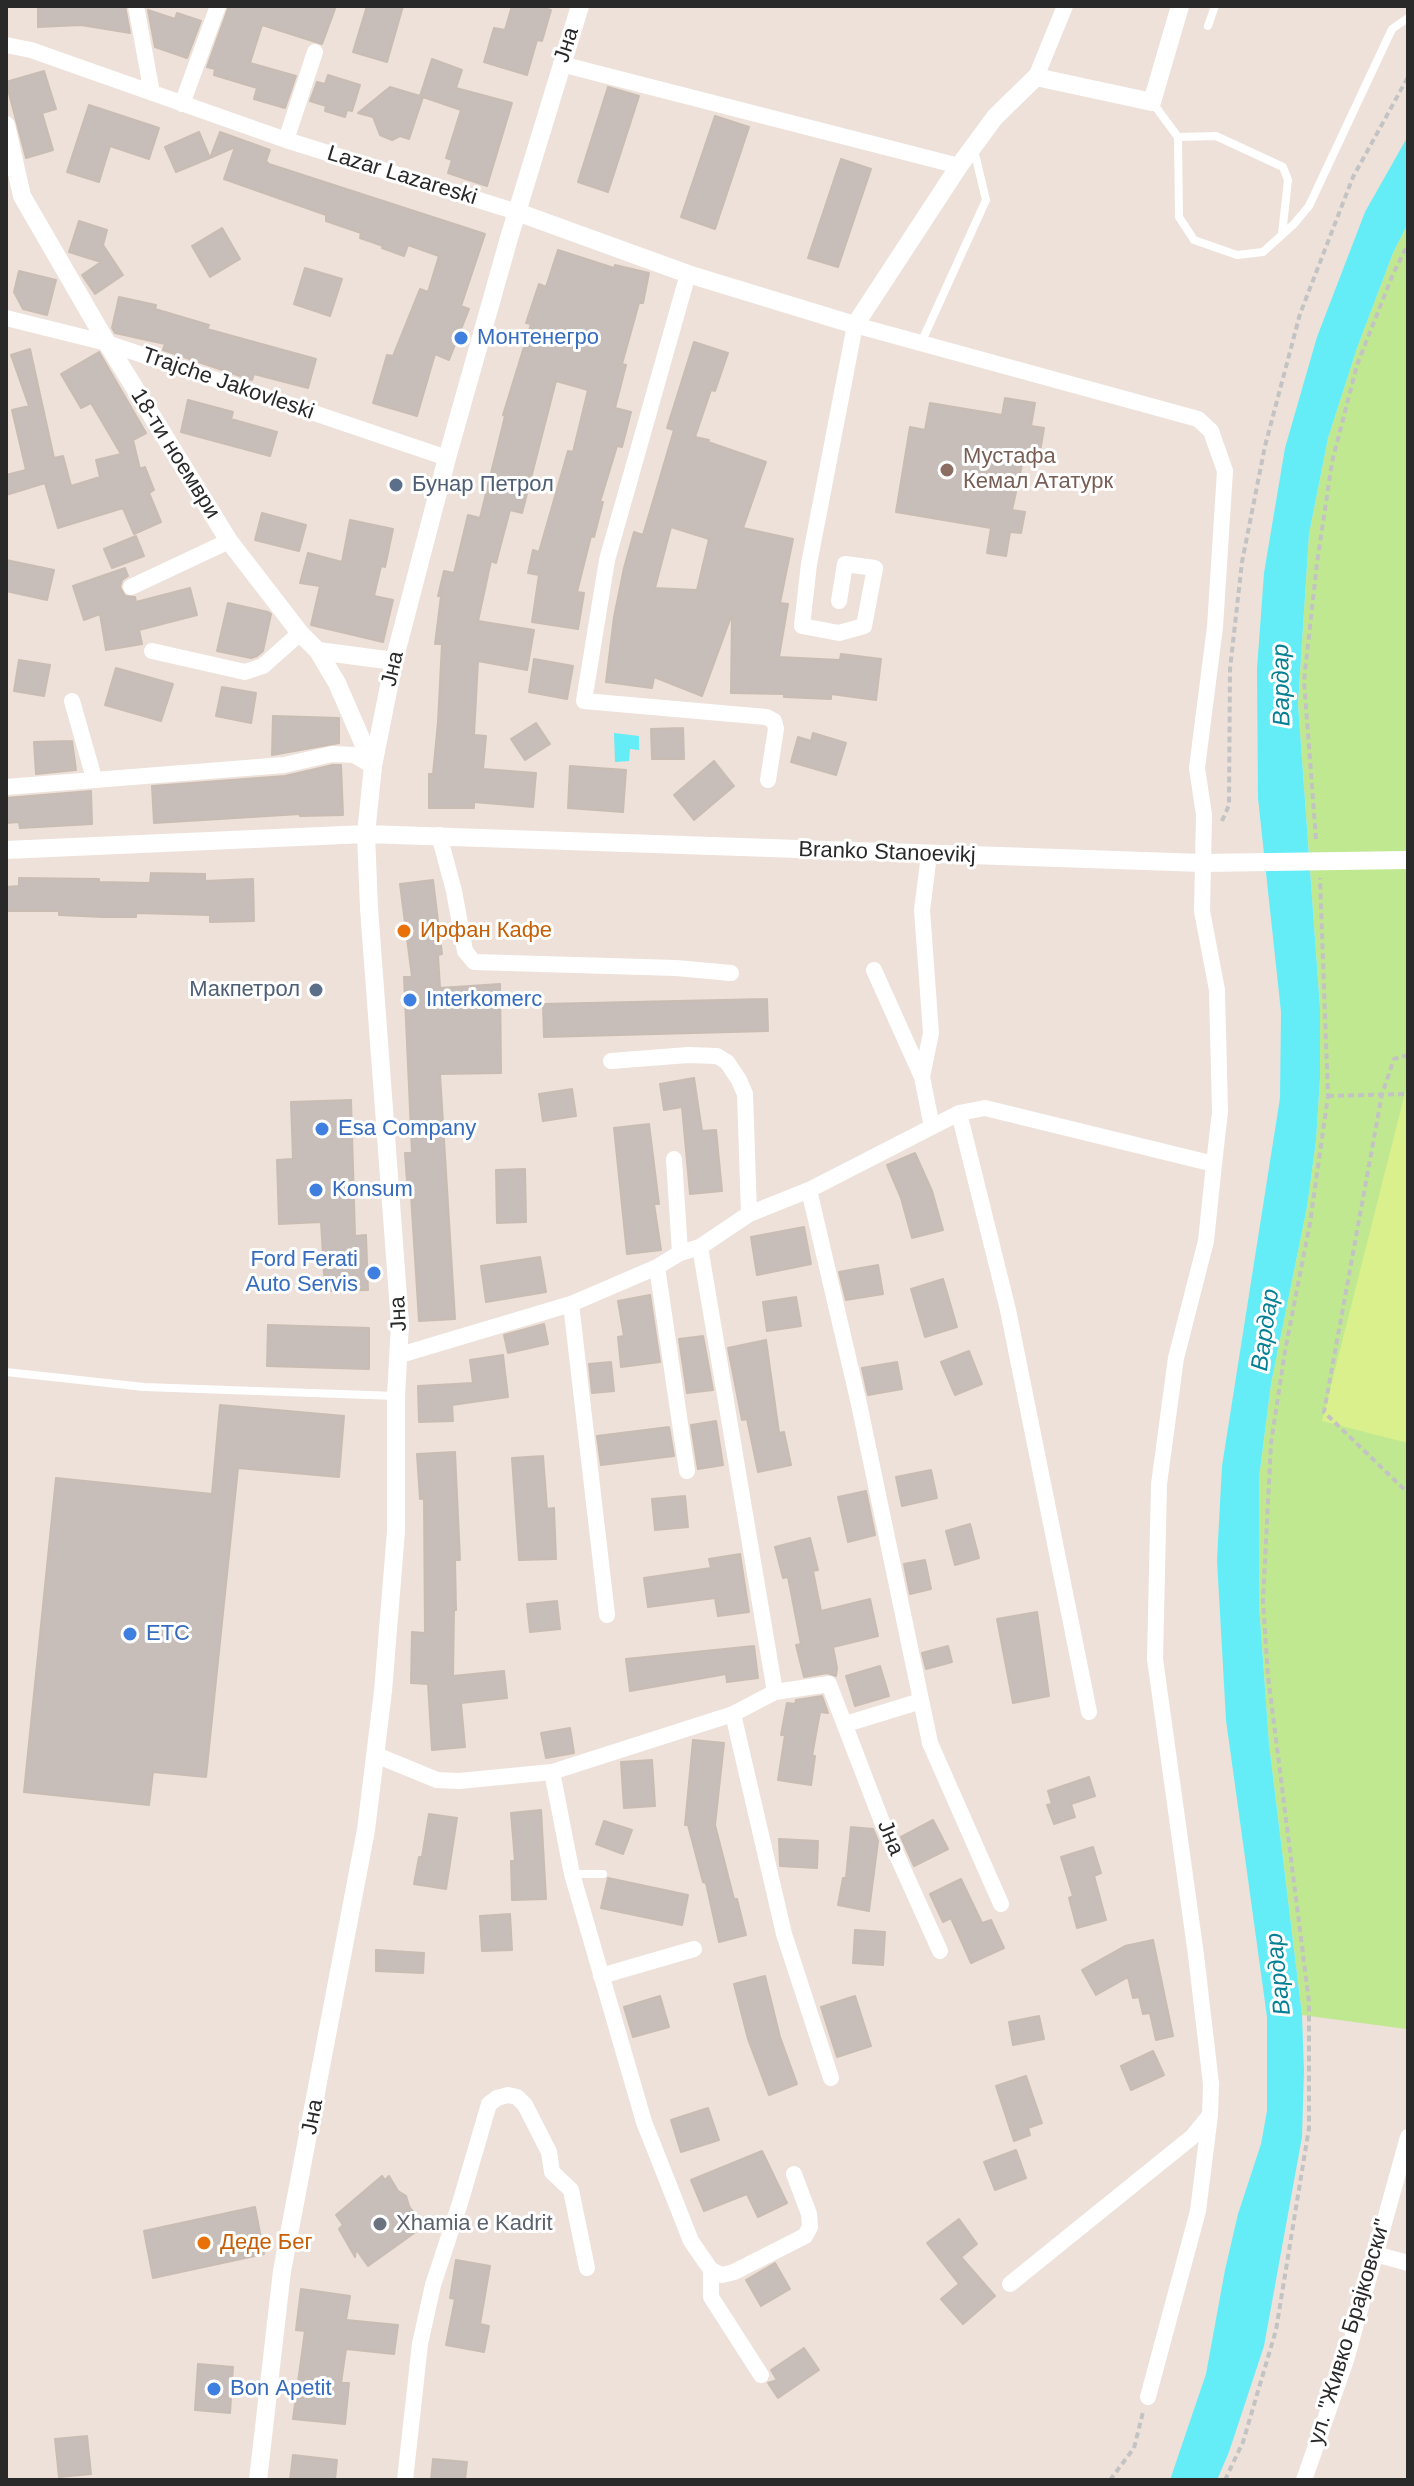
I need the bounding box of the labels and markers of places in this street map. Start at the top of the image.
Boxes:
place label: Монтенегро [477,325,599,351]
marker: Монтенегро [452,329,470,347]
place label: Мустафа Кемал Ататурк [963,444,1113,496]
marker: Мустафа Кемал Ататурк [938,461,956,479]
place label: Бунар Петрол [412,472,554,498]
marker: Бунар Петрол [387,476,405,494]
place label: Ирфан Кафе [420,918,552,944]
marker: Ирфан Кафе [395,922,413,940]
place label: Макпетрол [189,977,300,1003]
marker: Макпетрол [307,981,325,999]
place label: Interkomerc [426,987,542,1013]
marker: Interkomerc [401,991,419,1009]
place label: Esa Company [338,1116,476,1142]
marker: Esa Company [313,1120,331,1138]
place label: Konsum [332,1177,413,1203]
marker: Konsum [307,1181,325,1199]
place label: Ford Ferati Auto Servis [246,1247,358,1298]
marker: Ford Ferati Auto Servis [365,1264,383,1282]
place label: ETC [146,1621,190,1647]
marker: ETC [121,1625,139,1643]
place label: Xhamia e Kadrit [396,2211,553,2237]
marker: Xhamia e Kadrit [371,2215,389,2233]
place label: Деде Бег [220,2230,313,2256]
marker: Деде Бег [195,2234,213,2252]
place label: Bon Apetit [230,2376,332,2402]
marker: Bon Apetit [205,2380,223,2398]

